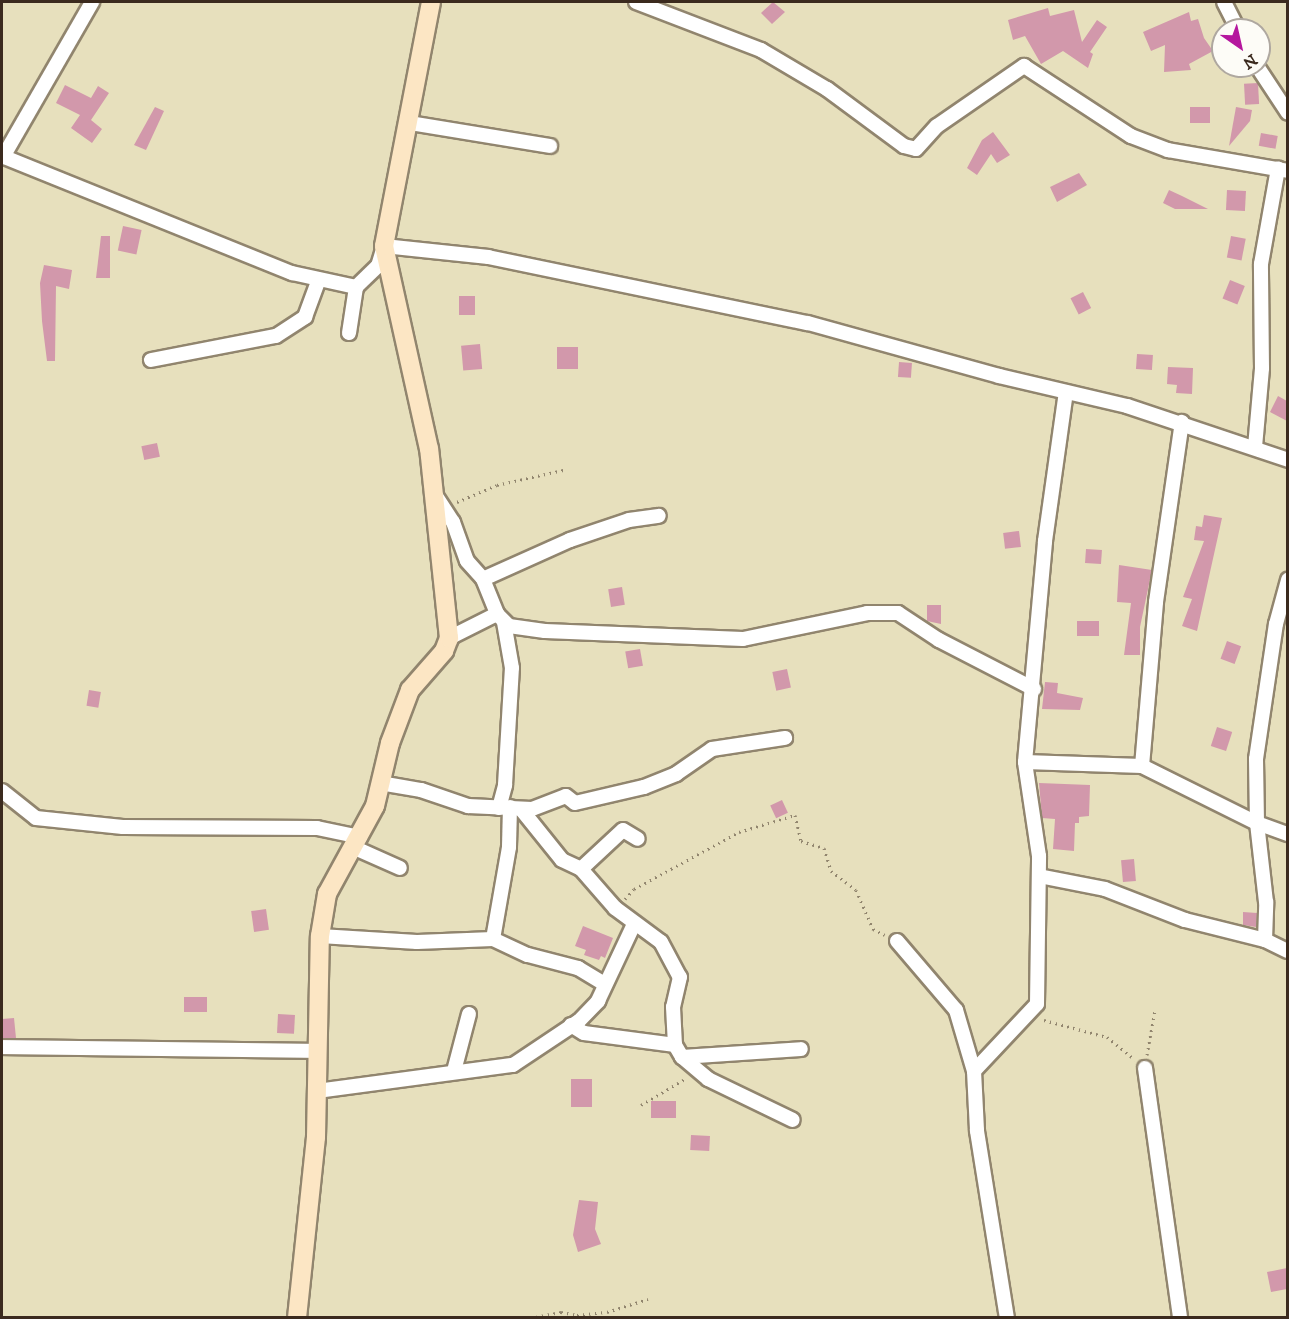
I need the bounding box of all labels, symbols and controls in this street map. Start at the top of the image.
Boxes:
north arrow [1211,18,1271,78]
text: N [1239,49,1261,73]

